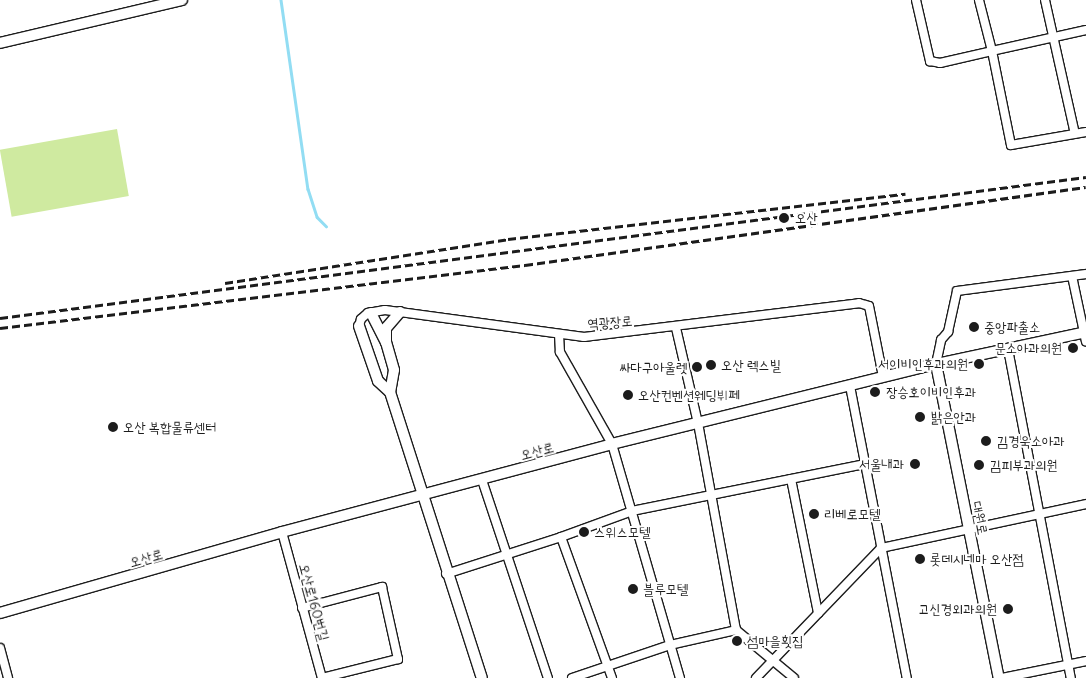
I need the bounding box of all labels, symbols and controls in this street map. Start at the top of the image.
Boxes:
place label: 오산 [795,210,818,226]
marker: 오산 [777,211,791,225]
street label: 역광장로 [587,312,633,332]
place label: 중앙파출소 [984,319,1040,335]
marker: 중앙파출소 [968,321,980,333]
place label: 문소아과의원 [994,340,1062,356]
marker: 문소아과의원 [1066,341,1080,355]
place label: 서이비인후과의원 [878,356,968,372]
place label: 오산 렉스빌 [721,357,781,373]
marker: 서이비인후과의원 [972,357,986,371]
place label: 싸다구아울렛 [619,359,687,375]
marker: 오산 렉스빌 [705,359,717,371]
marker: 싸다구아울렛 [691,361,703,373]
place label: 장승호이비인후과 [886,384,976,400]
marker: 장승호이비인후과 [868,385,882,399]
place label: 오산컨벤션웨딩뷔페 [638,387,739,403]
marker: 오산컨벤션웨딩뷔페 [622,389,634,401]
place label: 밝은안과 [931,409,976,425]
marker: 밝은안과 [913,410,927,424]
place label: 오산 복합물류센터 [123,419,216,435]
marker: 오산 복합물류센터 [107,421,119,433]
place label: 김경욱소아과 [997,433,1065,449]
marker: 김경욱소아과 [979,434,993,448]
street label: 오산로 [519,439,555,463]
place label: 서울내과 [859,456,904,472]
marker: 서울내과 [908,457,922,471]
place label: 김피부과의원 [990,457,1058,473]
marker: 김피부과의원 [972,458,986,472]
street label: 대원로 [969,500,991,536]
place label: 리베로모텔 [824,506,880,522]
marker: 리베로모텔 [808,508,820,520]
place label: 스위스모텔 [594,524,650,540]
marker: 스위스모텔 [578,526,590,538]
street label: 오산로 [127,545,165,571]
place label: 롯데시네마 오산점 [930,551,1023,567]
marker: 롯데시네마 오산점 [914,553,926,565]
street label: 오산로160번길 [296,562,332,642]
place label: 블루모텔 [643,581,688,597]
marker: 블루모텔 [627,583,639,595]
place label: 고신경외과의원 [918,601,997,617]
marker: 고신경외과의원 [1001,602,1015,616]
place label: 섬마을횟집 [747,633,803,649]
marker: 섬마을횟집 [731,635,743,647]

